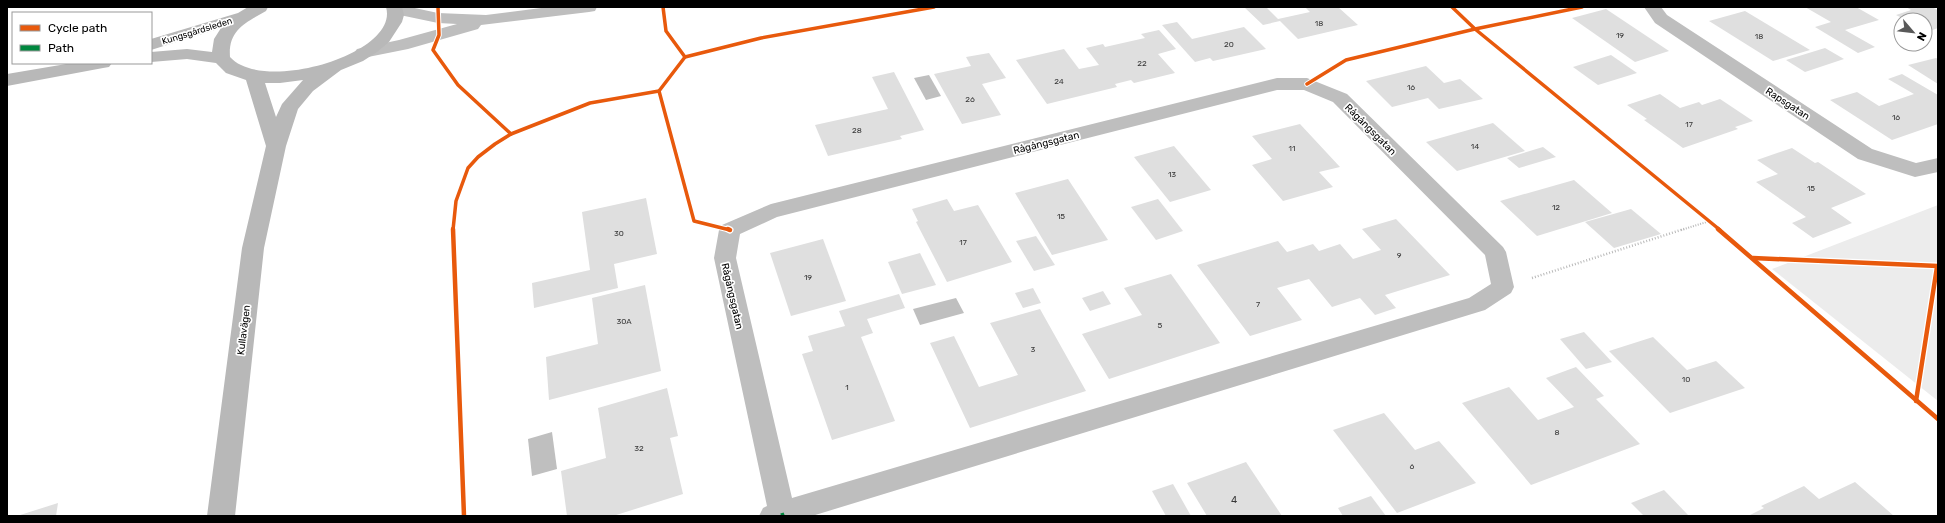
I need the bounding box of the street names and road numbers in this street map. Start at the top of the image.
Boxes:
street label: Kungsgårdsleden [161,16,233,46]
street label: Rapsgatan [1763,85,1812,123]
street label: Rågångsgatan [1342,102,1398,158]
street label: Rågångsgatan [1012,129,1081,157]
street label: Rågångsgatan [719,262,745,331]
street label: Kullavägen [235,304,253,356]

